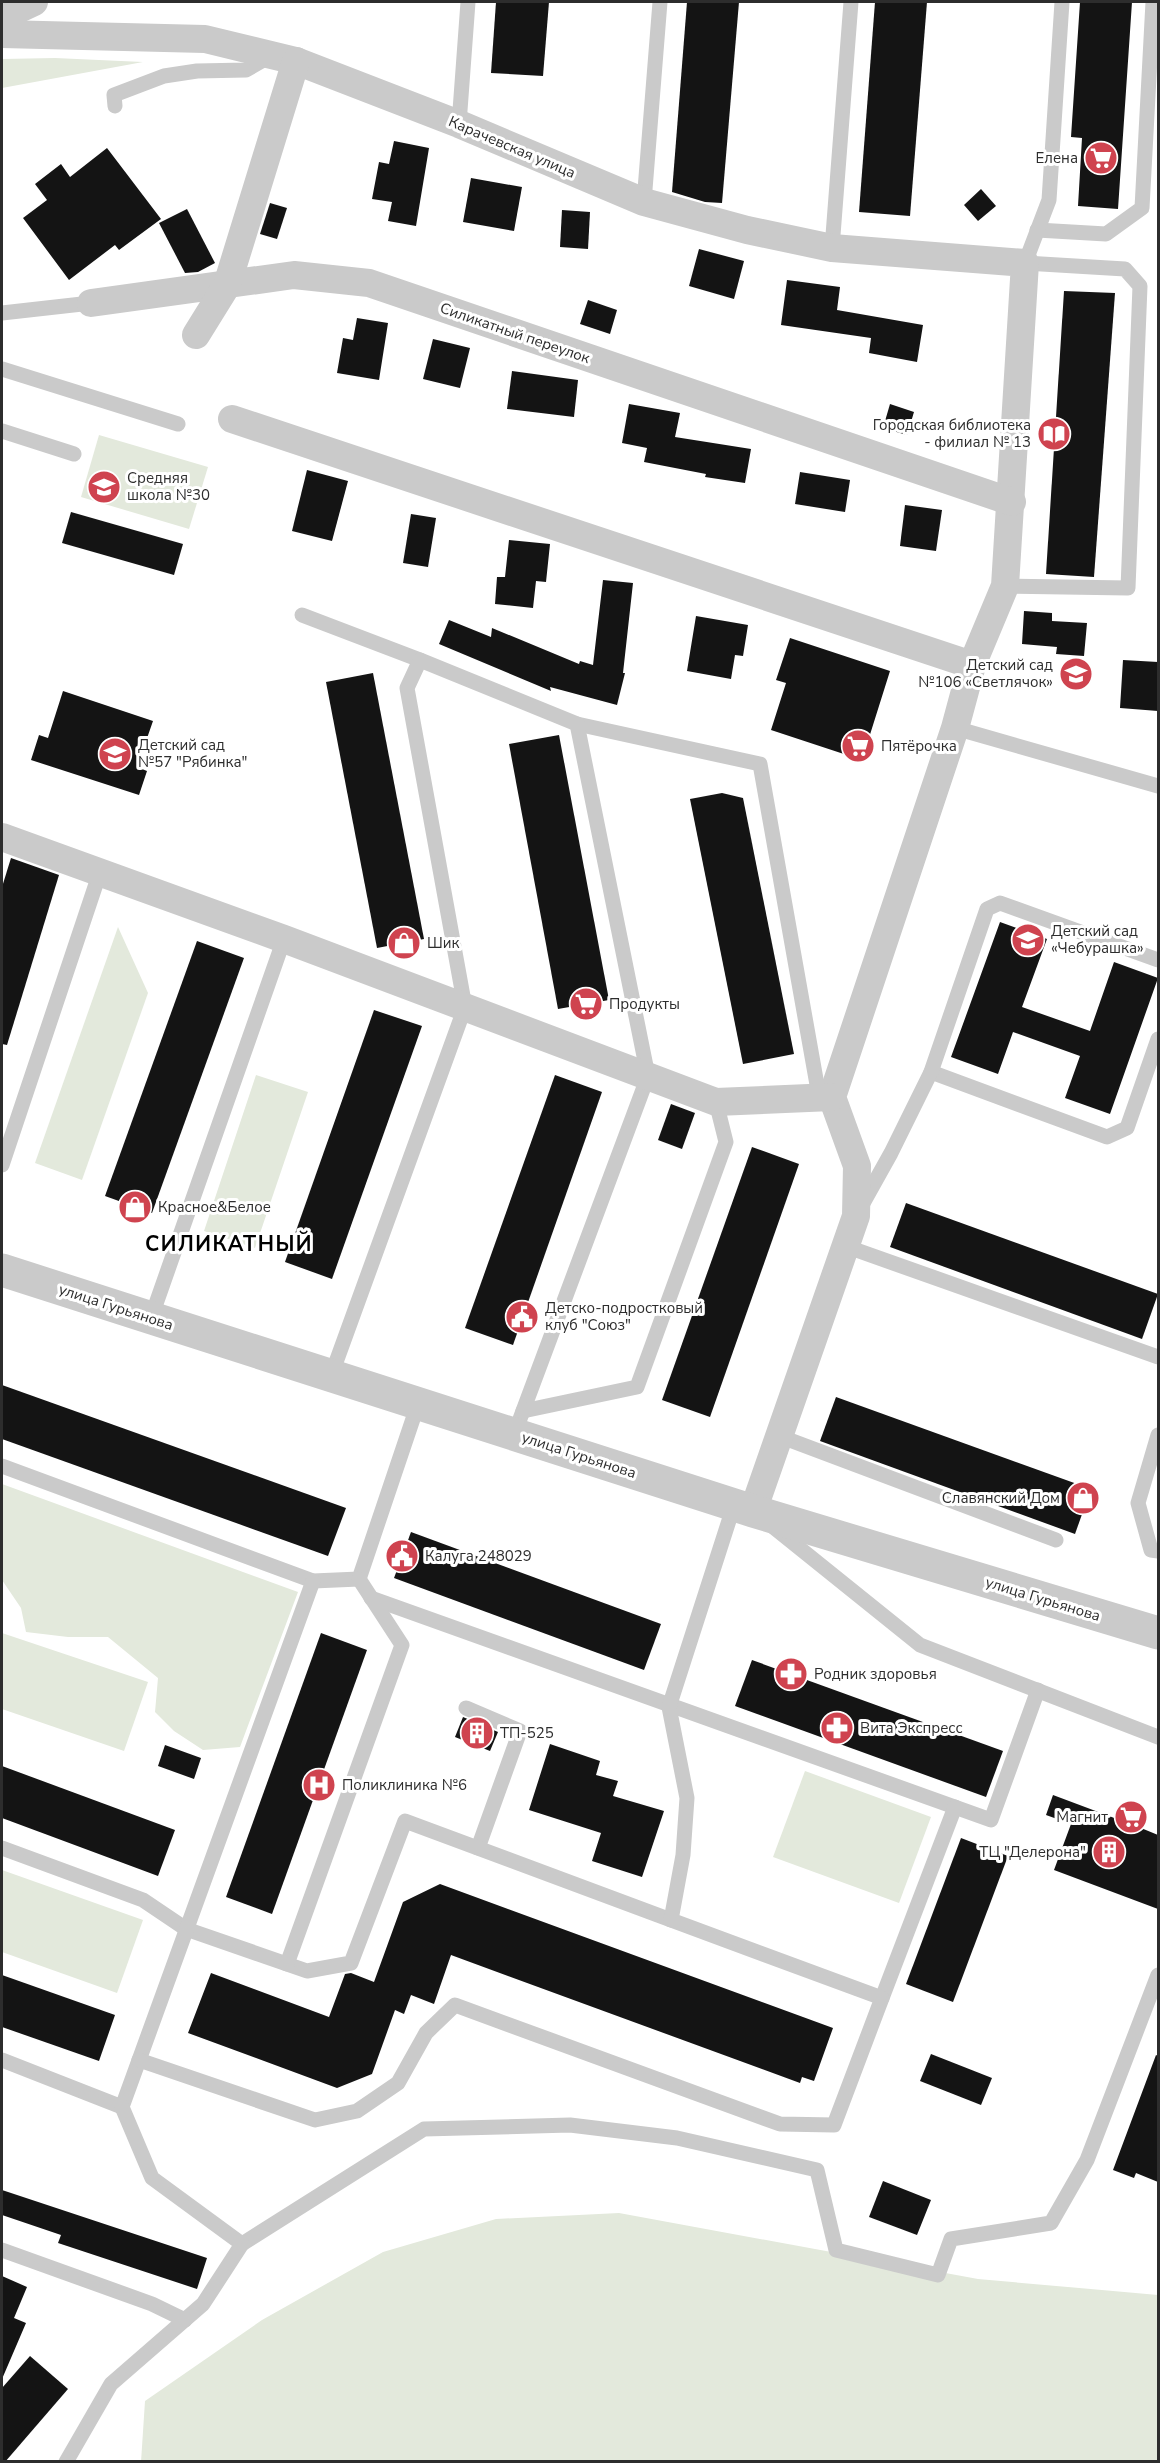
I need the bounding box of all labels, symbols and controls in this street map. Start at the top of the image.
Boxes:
street label: Карачевская улица [445,111,579,183]
supermarket icon: Елена [1083,140,1119,176]
place label: Елена [1036,148,1078,168]
street label: Силикатный переулок [437,298,593,368]
place label: Городская библиотека - филиал № 13 [873,415,1031,452]
library icon: Городская библиотека - филиал № 13 [1036,416,1072,452]
place label: Средняя школа №30 [127,468,210,505]
school or university icon: Средняя школа №30 [86,469,122,505]
place label: Детский сад №106 «Светлячок» [918,655,1053,692]
school or university icon: Детский сад №106 «Светлячок» [1058,656,1094,692]
supermarket icon: Пятёрочка [840,728,876,764]
place label: Детский сад №57 "Рябинка" [138,735,247,772]
school or university icon: Детский сад №57 "Рябинка" [97,736,133,772]
place label: Пятёрочка [881,736,957,756]
place label: Детский сад «Чебурашка» [1051,921,1144,958]
school or university icon: Детский сад «Чебурашка» [1010,922,1046,958]
shop icon: Шик [386,925,422,961]
place label: Шик [427,933,460,953]
supermarket icon: Продукты [568,986,604,1022]
place label: Продукты [609,994,680,1014]
shop icon: Красное&Белое [117,1189,153,1225]
place label: Красное&Белое [158,1197,271,1217]
district label: СИЛИКАТНЫЙ [145,1230,313,1258]
street label: улица Гурьянова [56,1279,176,1335]
place label: Детско-подростковый клуб "Союз" [545,1298,703,1335]
public building icon: Детско-подростковый клуб "Союз" [504,1299,540,1335]
street label: улица Гурьянова [519,1427,639,1483]
shop icon: Славянский Дом [1065,1480,1101,1516]
place label: Славянский Дом [942,1488,1060,1508]
public building icon: Калуга 248029 [384,1538,420,1574]
place label: Калуга 248029 [425,1546,532,1566]
street label: улица Гурьянова [983,1572,1103,1626]
pharmacy icon: Родник здоровья [773,1656,809,1692]
place label: Родник здоровья [814,1664,937,1684]
pharmacy icon: Вита Экспресс [819,1710,855,1746]
building icon: ТП-525 [459,1715,495,1751]
place label: Вита Экспресс [860,1718,963,1738]
place label: ТП-525 [500,1723,554,1743]
hospital icon: Поликлиника №6 [301,1767,337,1803]
place label: Поликлиника №6 [342,1775,467,1795]
supermarket icon: Магнит [1113,1799,1149,1835]
place label: Магнит [1056,1807,1108,1827]
building icon: ТЦ "Делерона" [1091,1834,1127,1870]
place label: ТЦ "Делерона" [979,1842,1086,1862]

